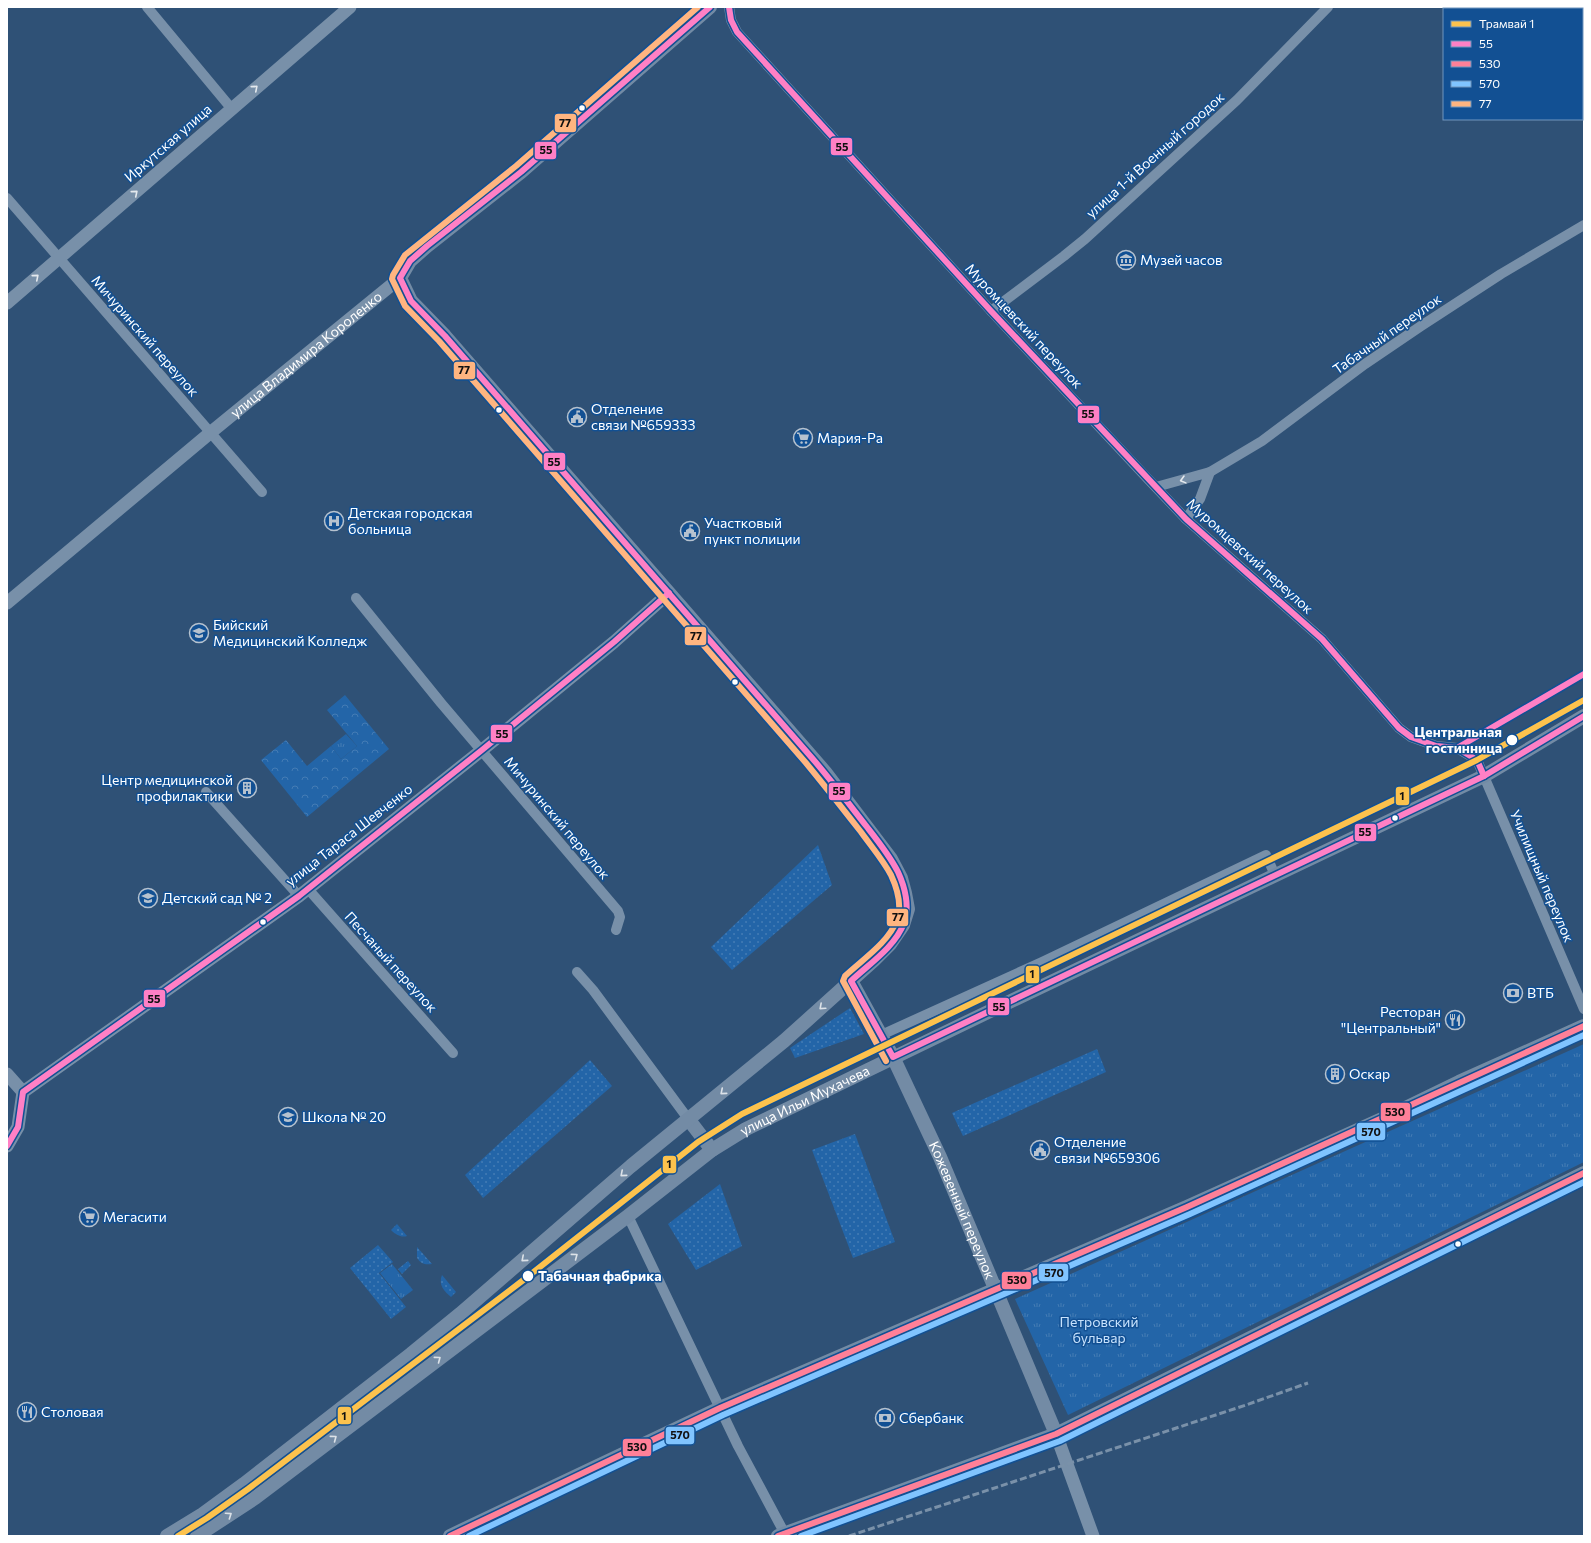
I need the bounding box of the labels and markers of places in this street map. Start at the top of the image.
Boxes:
unlabelled marker [577,103,587,113]
museum icon: Музей часов [1115,249,1137,271]
place label: Музей часов [1140,251,1222,268]
place label: Отделение связи №659333 [591,400,695,433]
unlabelled marker [494,405,504,415]
public building icon: Отделение связи №659333 [566,406,588,428]
supermarket icon: Мария-Ра [792,427,814,449]
place label: Мария-Ра [817,429,883,446]
place label: Детская городская больница [348,504,473,537]
hospital icon: Детская городская больница [323,510,345,532]
place label: Участковый пункт полиции [704,514,801,547]
public building icon: Участковый пункт полиции [679,520,701,542]
place label: Бийский Медицинский Колледж [213,616,367,649]
school or university icon: Бийский Медицинский Колледж [188,622,210,644]
unlabelled marker [730,677,740,687]
place label: Центральная гостинница [1414,723,1502,756]
marker: Центральная гостинница [1505,733,1519,747]
place label: Центр медицинской профилактики [101,771,233,804]
building icon: Центр медицинской профилактики [236,777,258,799]
unlabelled marker [1390,813,1400,823]
school or university icon: Детский сад № 2 [137,887,159,909]
place label: Детский сад № 2 [162,889,272,906]
unlabelled marker [258,917,268,927]
bank icon: ВТБ [1502,982,1524,1004]
place label: ВТБ [1527,984,1554,1001]
place label: Ресторан "Центральный" [1341,1003,1441,1036]
restaurant icon: Ресторан "Центральный" [1444,1009,1466,1031]
building icon: Оскар [1324,1063,1346,1085]
place label: Оскар [1349,1065,1390,1082]
school or university icon: Школа № 20 [277,1106,299,1128]
place label: Школа № 20 [302,1108,386,1125]
place label: Отделение связи №659306 [1054,1133,1160,1166]
public building icon: Отделение связи №659306 [1029,1139,1051,1161]
supermarket icon: Мегасити [78,1206,100,1228]
place label: Мегасити [103,1208,167,1225]
unlabelled marker [1453,1239,1463,1249]
place label: Табачная фабрика [538,1267,661,1284]
marker: Табачная фабрика [521,1269,535,1283]
restaurant icon: Столовая [16,1401,38,1423]
place label: Столовая [41,1403,104,1420]
bank icon: Сбербанк [874,1407,896,1429]
place label: Сбербанк [899,1409,964,1426]

